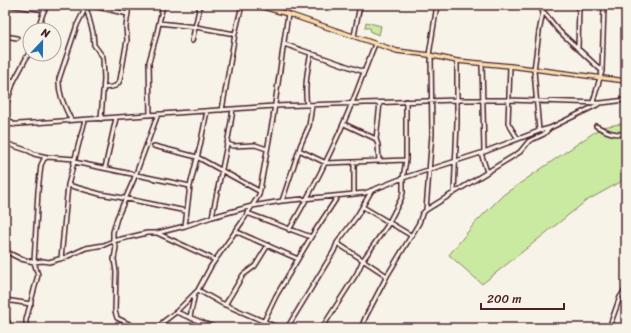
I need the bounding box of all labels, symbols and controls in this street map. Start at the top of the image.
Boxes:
north arrow [22,22,62,62]
text: N [38,23,53,44]
scale bar [481,285,564,311]
text: 200 m [487,288,521,310]

